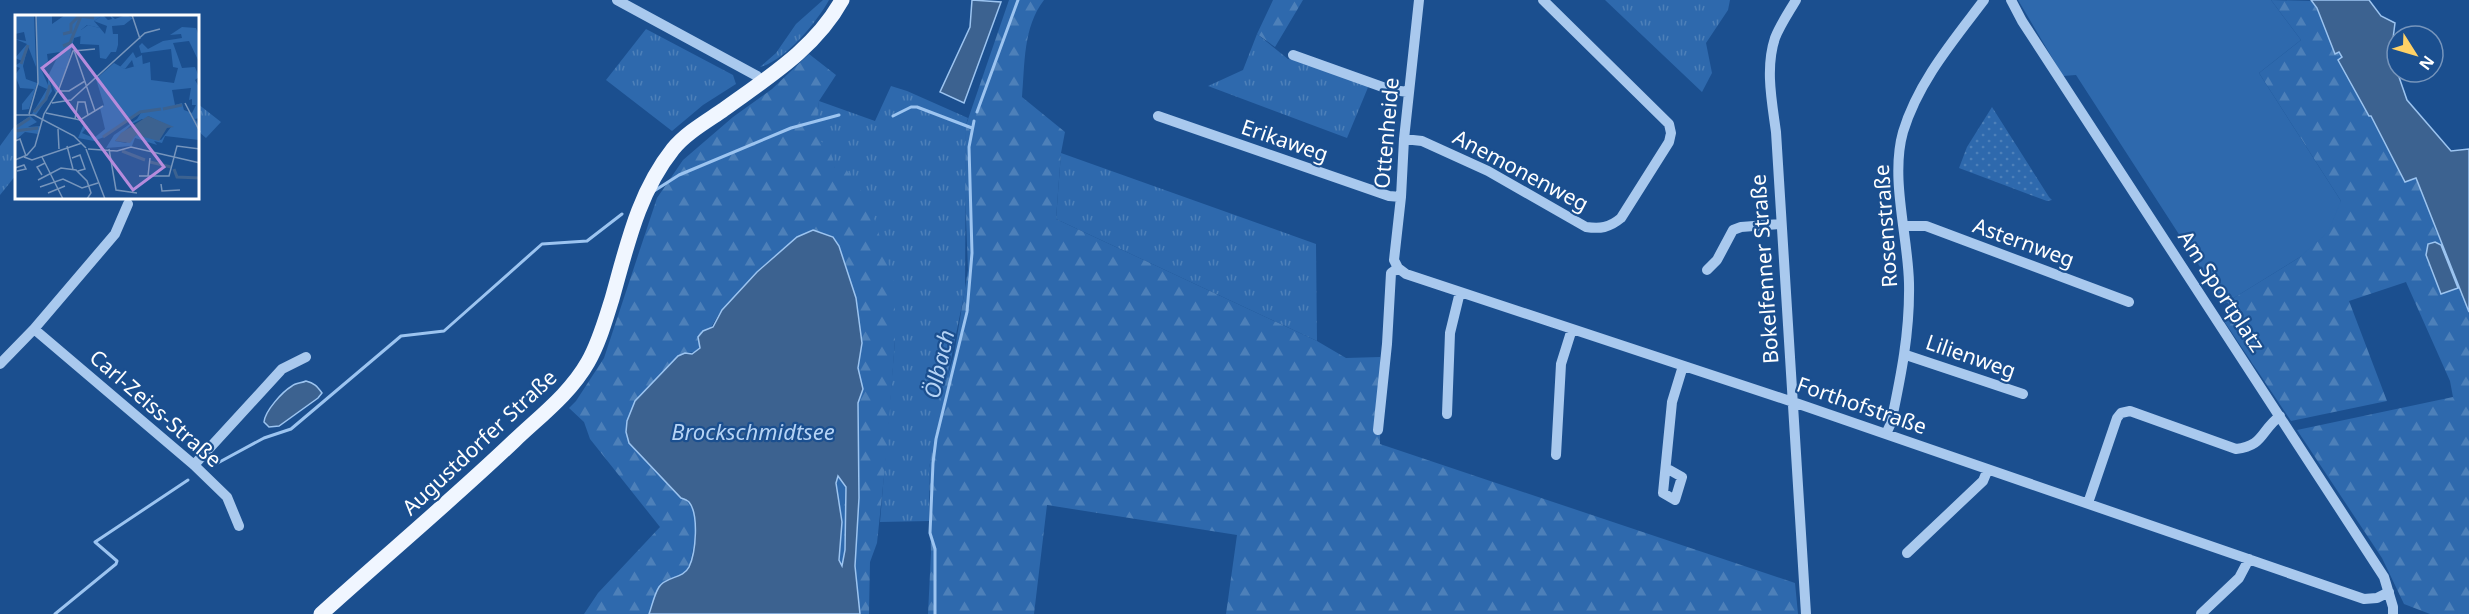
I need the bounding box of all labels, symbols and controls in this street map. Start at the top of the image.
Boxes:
inset map [15,15,200,200]
north arrow [2385,24,2445,84]
text: N [2414,51,2440,75]
street label: Ottenheide [1367,76,1405,190]
street label: Erikaweg [1238,112,1332,168]
street label: Anemonenweg [1448,123,1594,217]
street label: Rosenstraße [1867,163,1903,289]
street label: Bokelfenner Straße [1743,173,1785,365]
street label: Asternweg [1969,211,2079,273]
street label: Am Sportplatz [2172,225,2272,357]
water label: Ölbach [916,327,960,401]
street label: Lilienweg [1922,328,2020,384]
street label: Carl-Zeiss-Straße [84,343,228,473]
street label: Augustdorfer Straße [396,363,562,521]
street label: Forthofstraße [1793,370,1931,440]
water label: Brockschmidtsee [671,416,835,446]

